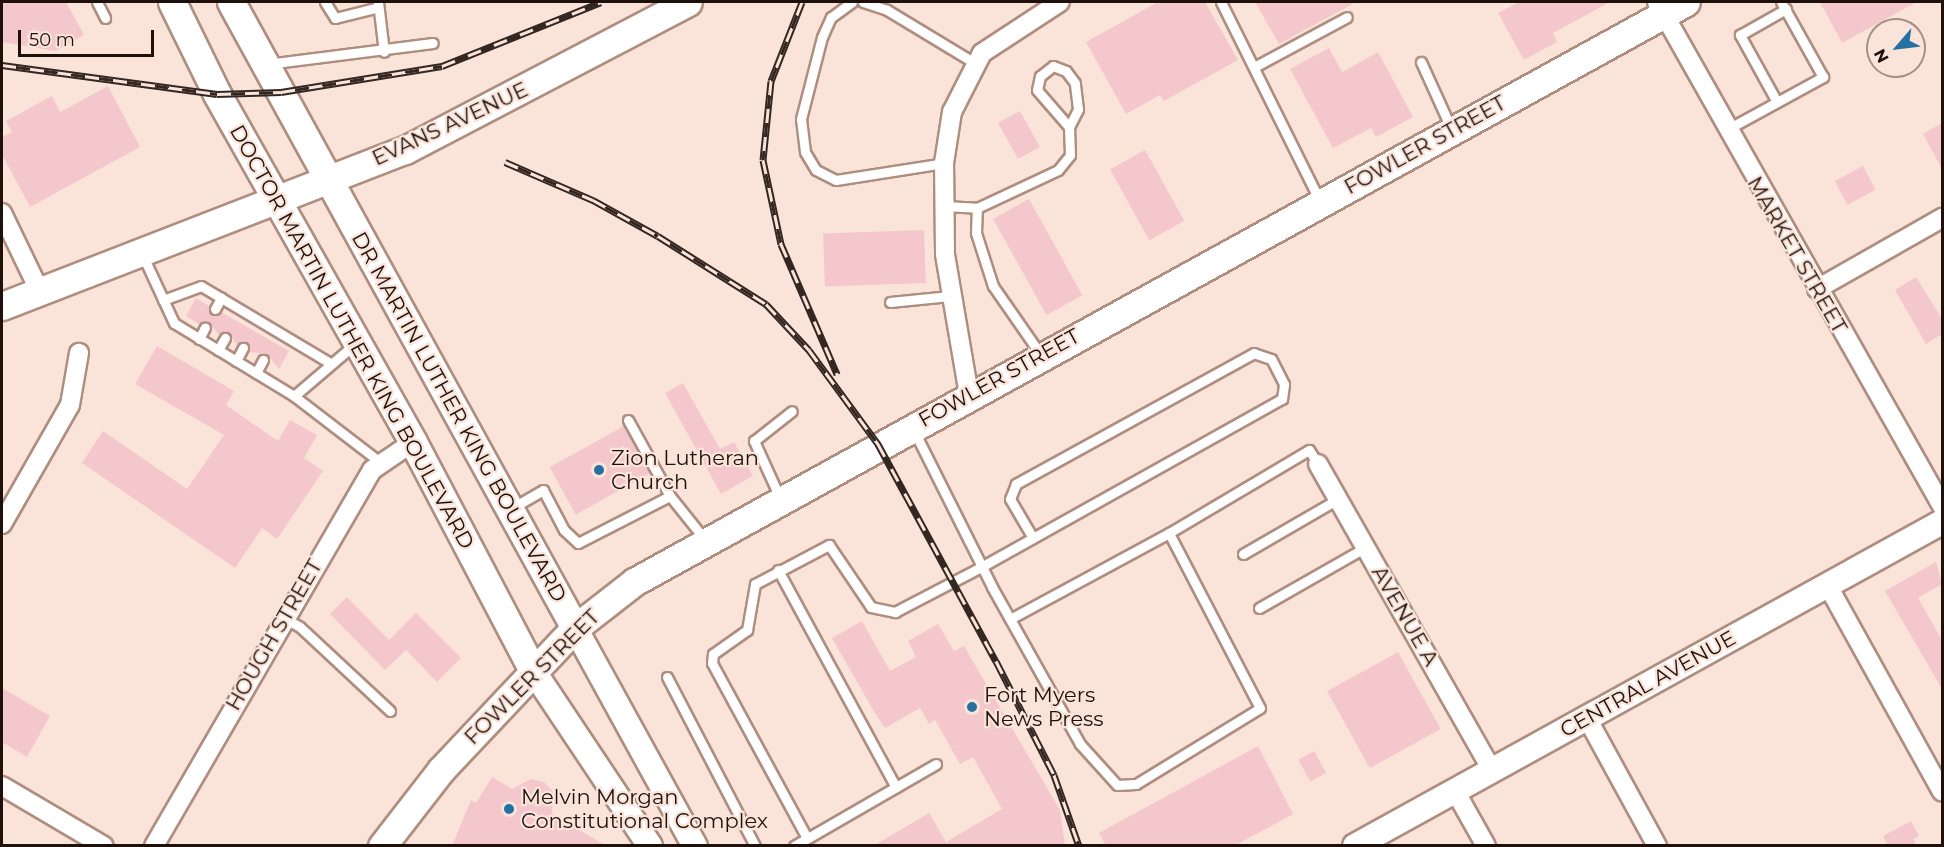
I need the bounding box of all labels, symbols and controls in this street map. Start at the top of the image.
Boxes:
scale bar [21,18,158,56]
north arrow [1866,18,1926,78]
text: 50 m [29,29,75,51]
text: N [1870,46,1893,66]
street label: EVANS AVENUE [368,77,532,171]
street label: FOWLER STREET [1340,90,1510,200]
street label: DOCTOR MARTIN LUTHER KING BOULEVARD [224,121,480,553]
street label: MARKET STREET [1742,172,1852,338]
street label: DR MARTIN LUTHER KING BOULEVARD [346,228,572,606]
street label: FOWLER STREET [914,323,1084,433]
place label: Zion Lutheran Church [611,445,759,495]
marker: Zion Lutheran Church [592,463,606,477]
street label: HOUGH STREET [221,555,327,715]
street label: AVENUE A [1366,562,1444,670]
street label: FOWLER STREET [459,604,605,750]
street label: CENTRAL AVENUE [1556,625,1740,743]
place label: Fort Myers News Press [984,682,1104,732]
marker: Fort Myers News Press [965,700,979,714]
place label: Melvin Morgan Constitutional Complex [521,784,768,834]
marker: Melvin Morgan Constitutional Complex [502,802,516,816]

